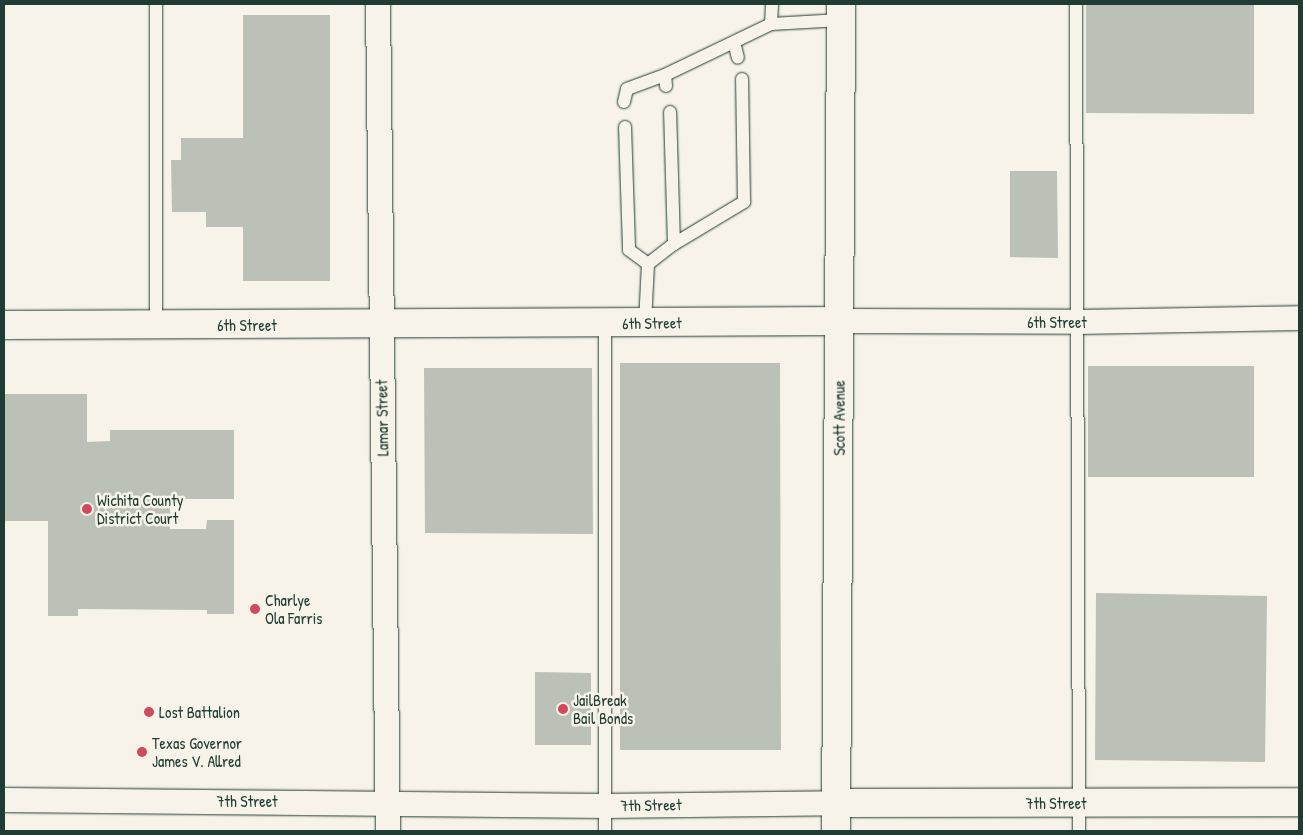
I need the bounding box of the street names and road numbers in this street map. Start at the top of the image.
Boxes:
street label: 6th Street [1027,312,1087,332]
street label: 6th Street [622,313,682,333]
street label: 6th Street [217,315,277,335]
street label: Lamar Street [372,380,392,456]
street label: Scott Avenue [829,380,849,456]
street label: 7th Street [216,791,278,811]
street label: 7th Street [1025,793,1087,813]
street label: 7th Street [620,795,682,815]

